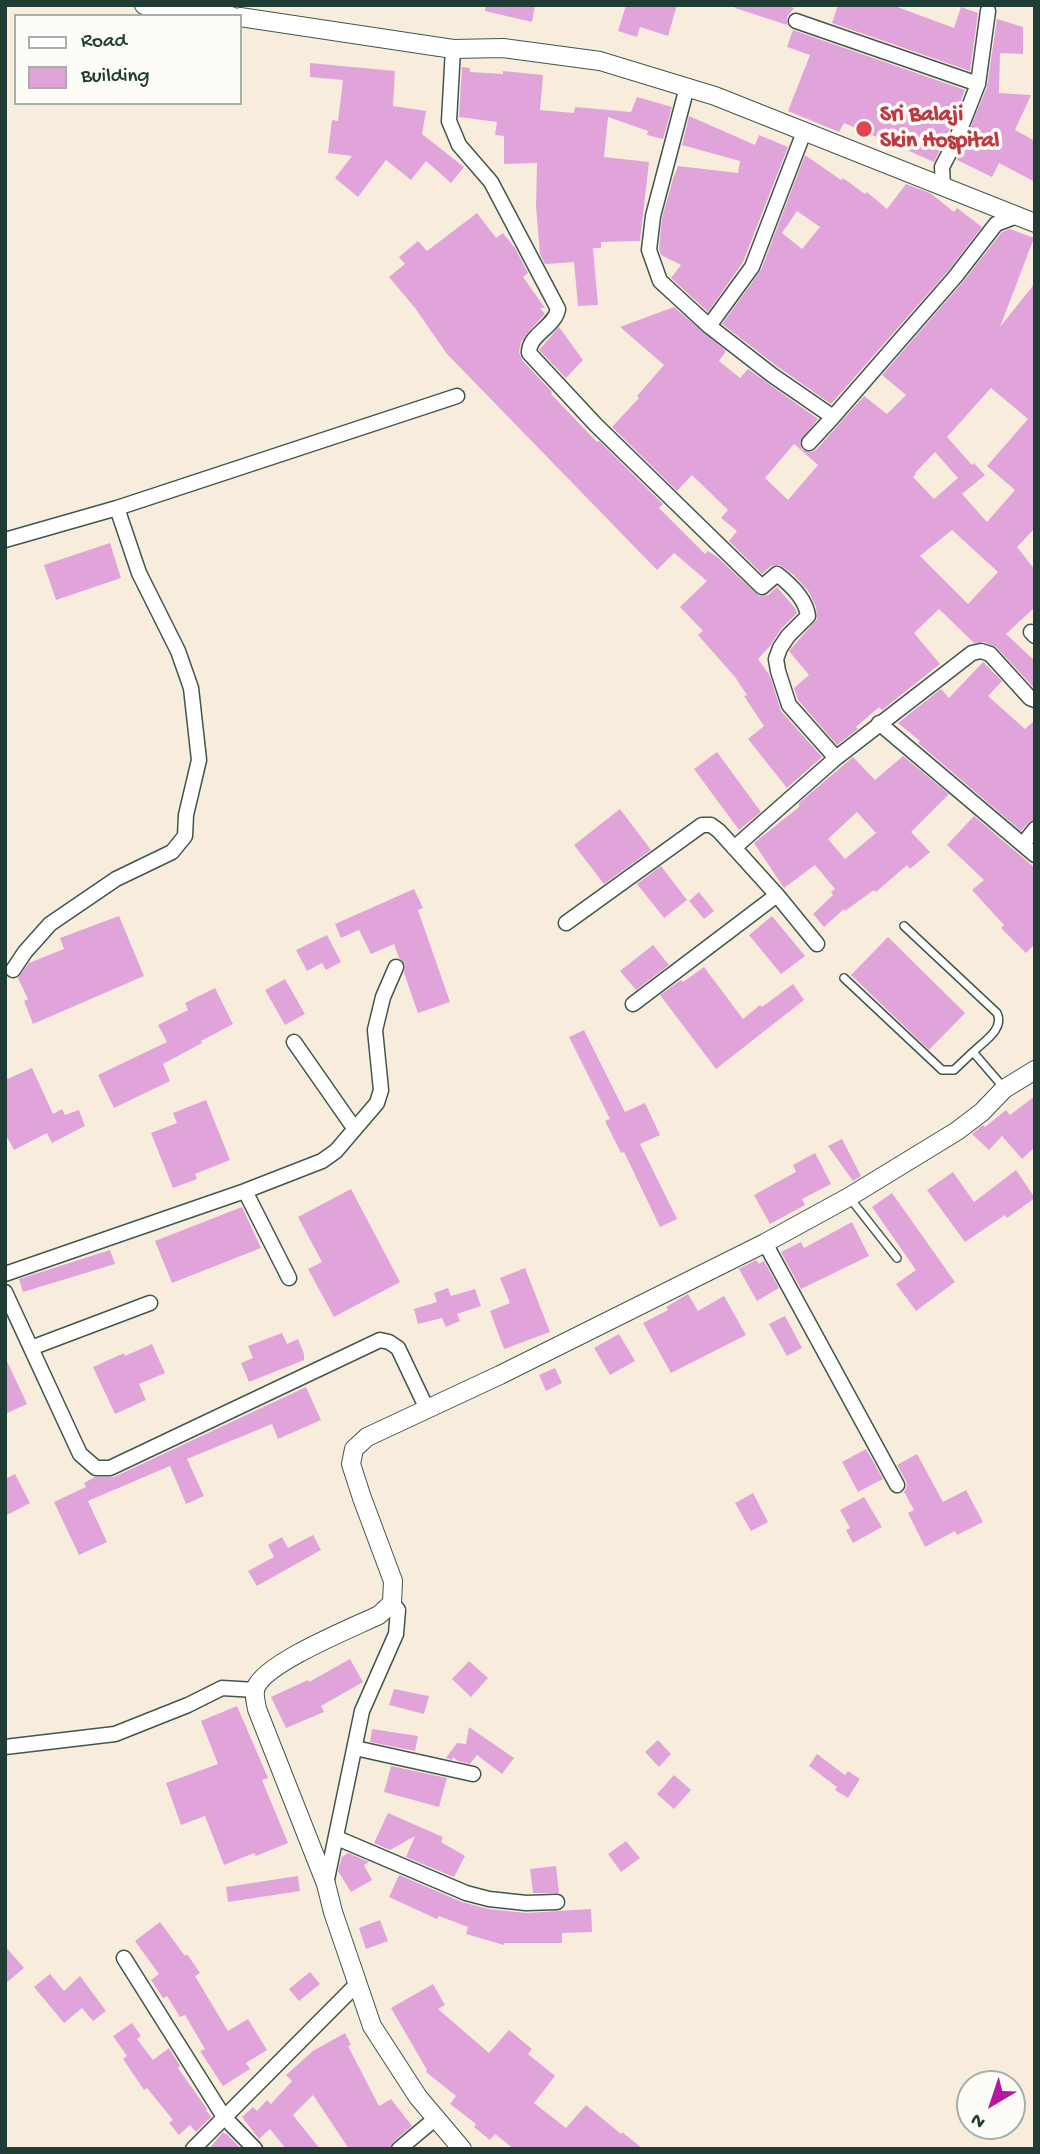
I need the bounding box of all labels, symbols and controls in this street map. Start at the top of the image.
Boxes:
legend [14,14,242,105]
text: Road [81,30,127,55]
text: Building [81,65,150,90]
place label: Sri Balaji Skin Hospital [880,102,999,156]
marker: Sri Balaji Skin Hospital [854,119,874,139]
north arrow [956,2070,1026,2140]
text: N [967,2107,991,2133]

